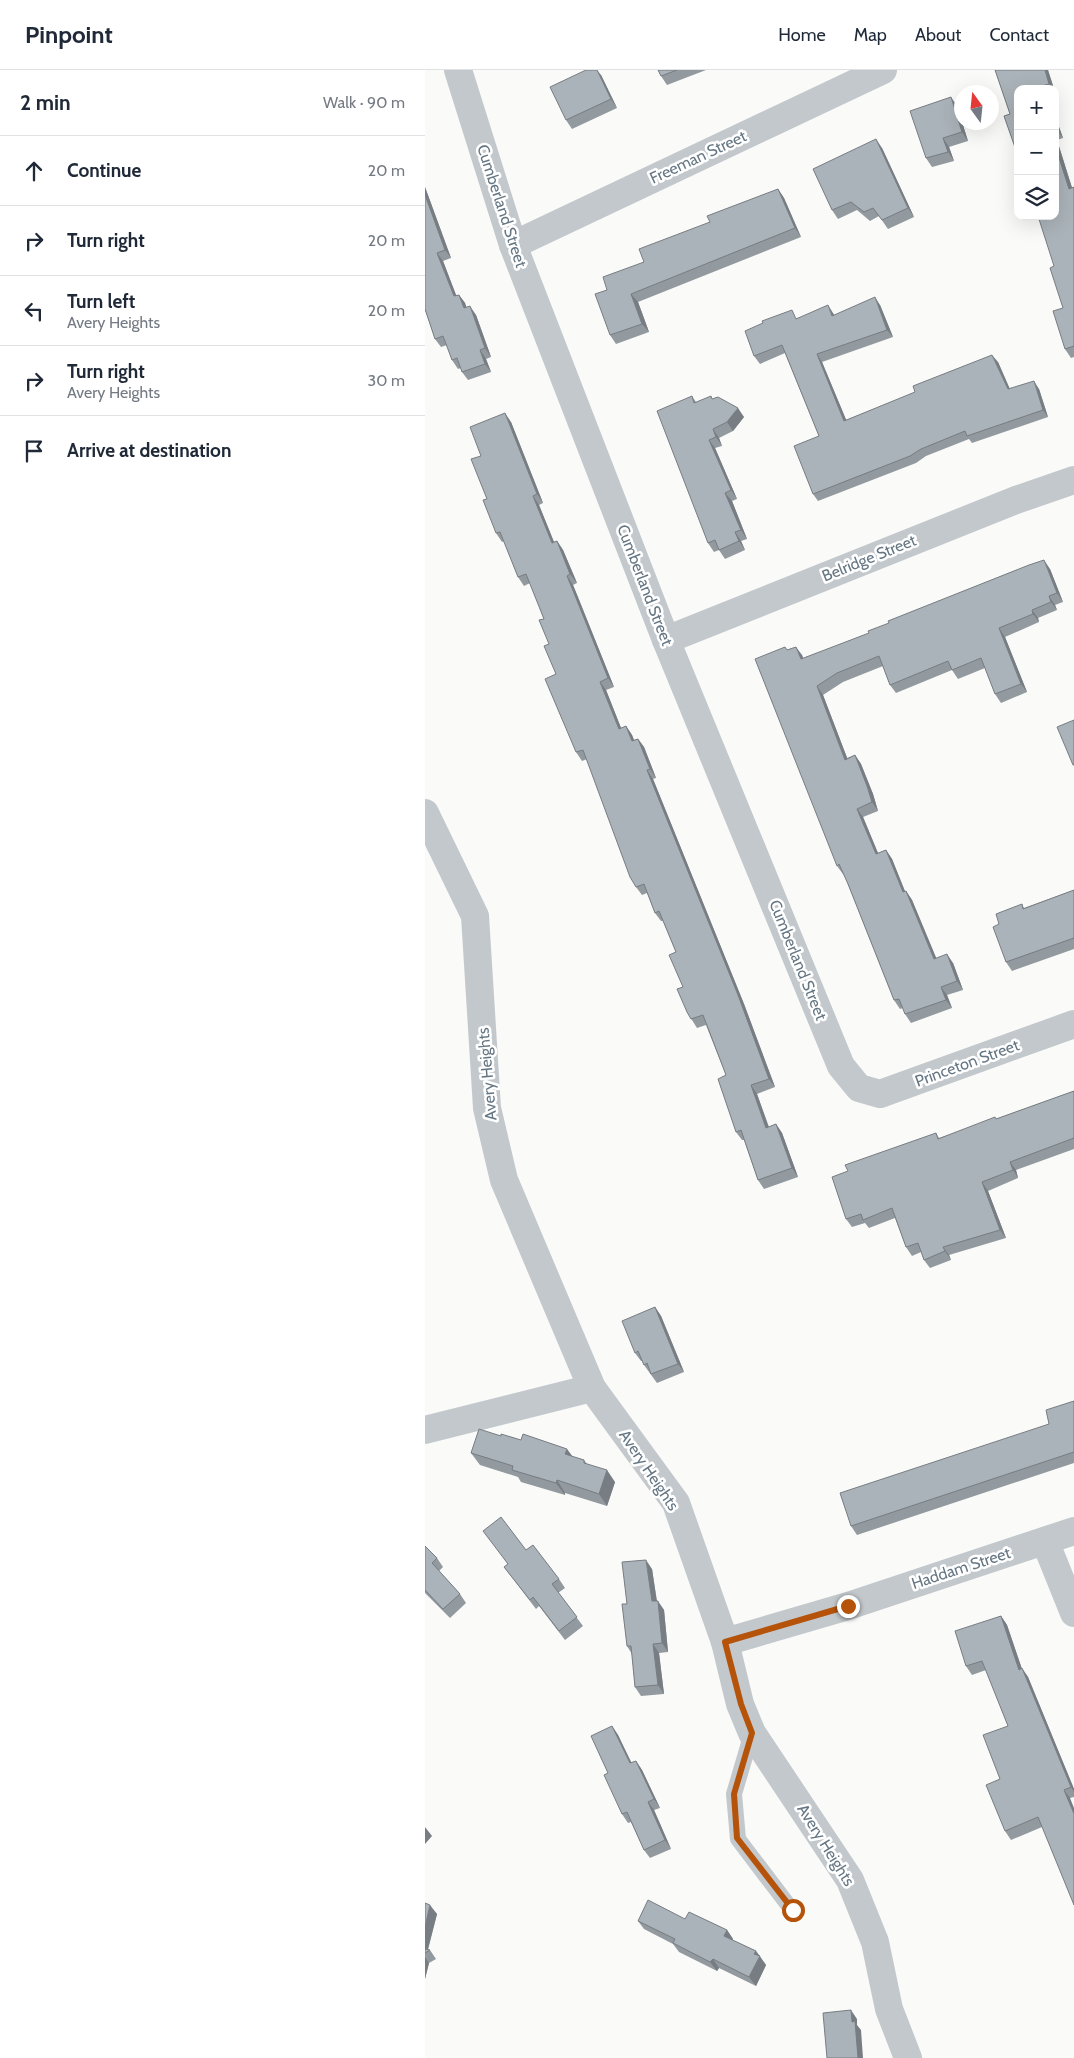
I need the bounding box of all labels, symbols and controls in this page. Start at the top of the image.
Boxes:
text: Pinpoint [25,20,113,49]
text: Home [778,24,826,46]
text: Map [854,24,887,46]
text: About [915,24,961,46]
text: Contact [989,24,1049,46]
north arrow [954,85,999,130]
map controls [1014,85,1059,220]
button: + [1014,85,1059,130]
text: 2 min [20,90,71,115]
text: Walk · 90 m [323,93,405,112]
street label: Freeman Street [647,126,750,188]
button: − [1014,130,1059,175]
street label: Cumberland Street [473,142,531,270]
icon: ahead [20,157,48,185]
text: Continue [67,159,141,182]
text: 20 m [368,161,405,180]
button: layers [1014,175,1059,220]
icon: right [20,227,48,255]
text: Turn right [67,229,145,252]
text: 20 m [368,231,405,250]
text: Turn left [67,290,135,313]
icon: left [20,297,48,325]
text: 20 m [368,301,405,320]
text: Avery Heights [67,313,160,332]
text: Turn right [67,360,145,383]
icon: right [20,367,48,395]
text: 30 m [368,371,405,390]
text: Avery Heights [67,383,160,402]
icon: arrive [20,437,48,465]
text: Arrive at destination [67,439,231,462]
street label: Cumberland Street [613,522,677,649]
street label: Belridge Street [819,530,919,585]
street label: Cumberland Street [765,897,831,1024]
street label: Avery Heights [473,1026,501,1121]
street label: Princeton Street [912,1035,1022,1091]
street label: Avery Heights [615,1426,683,1514]
street label: Haddam Street [909,1543,1013,1593]
route end [837,1595,860,1618]
street label: Avery Heights [793,1800,859,1890]
route start [782,1899,805,1922]

